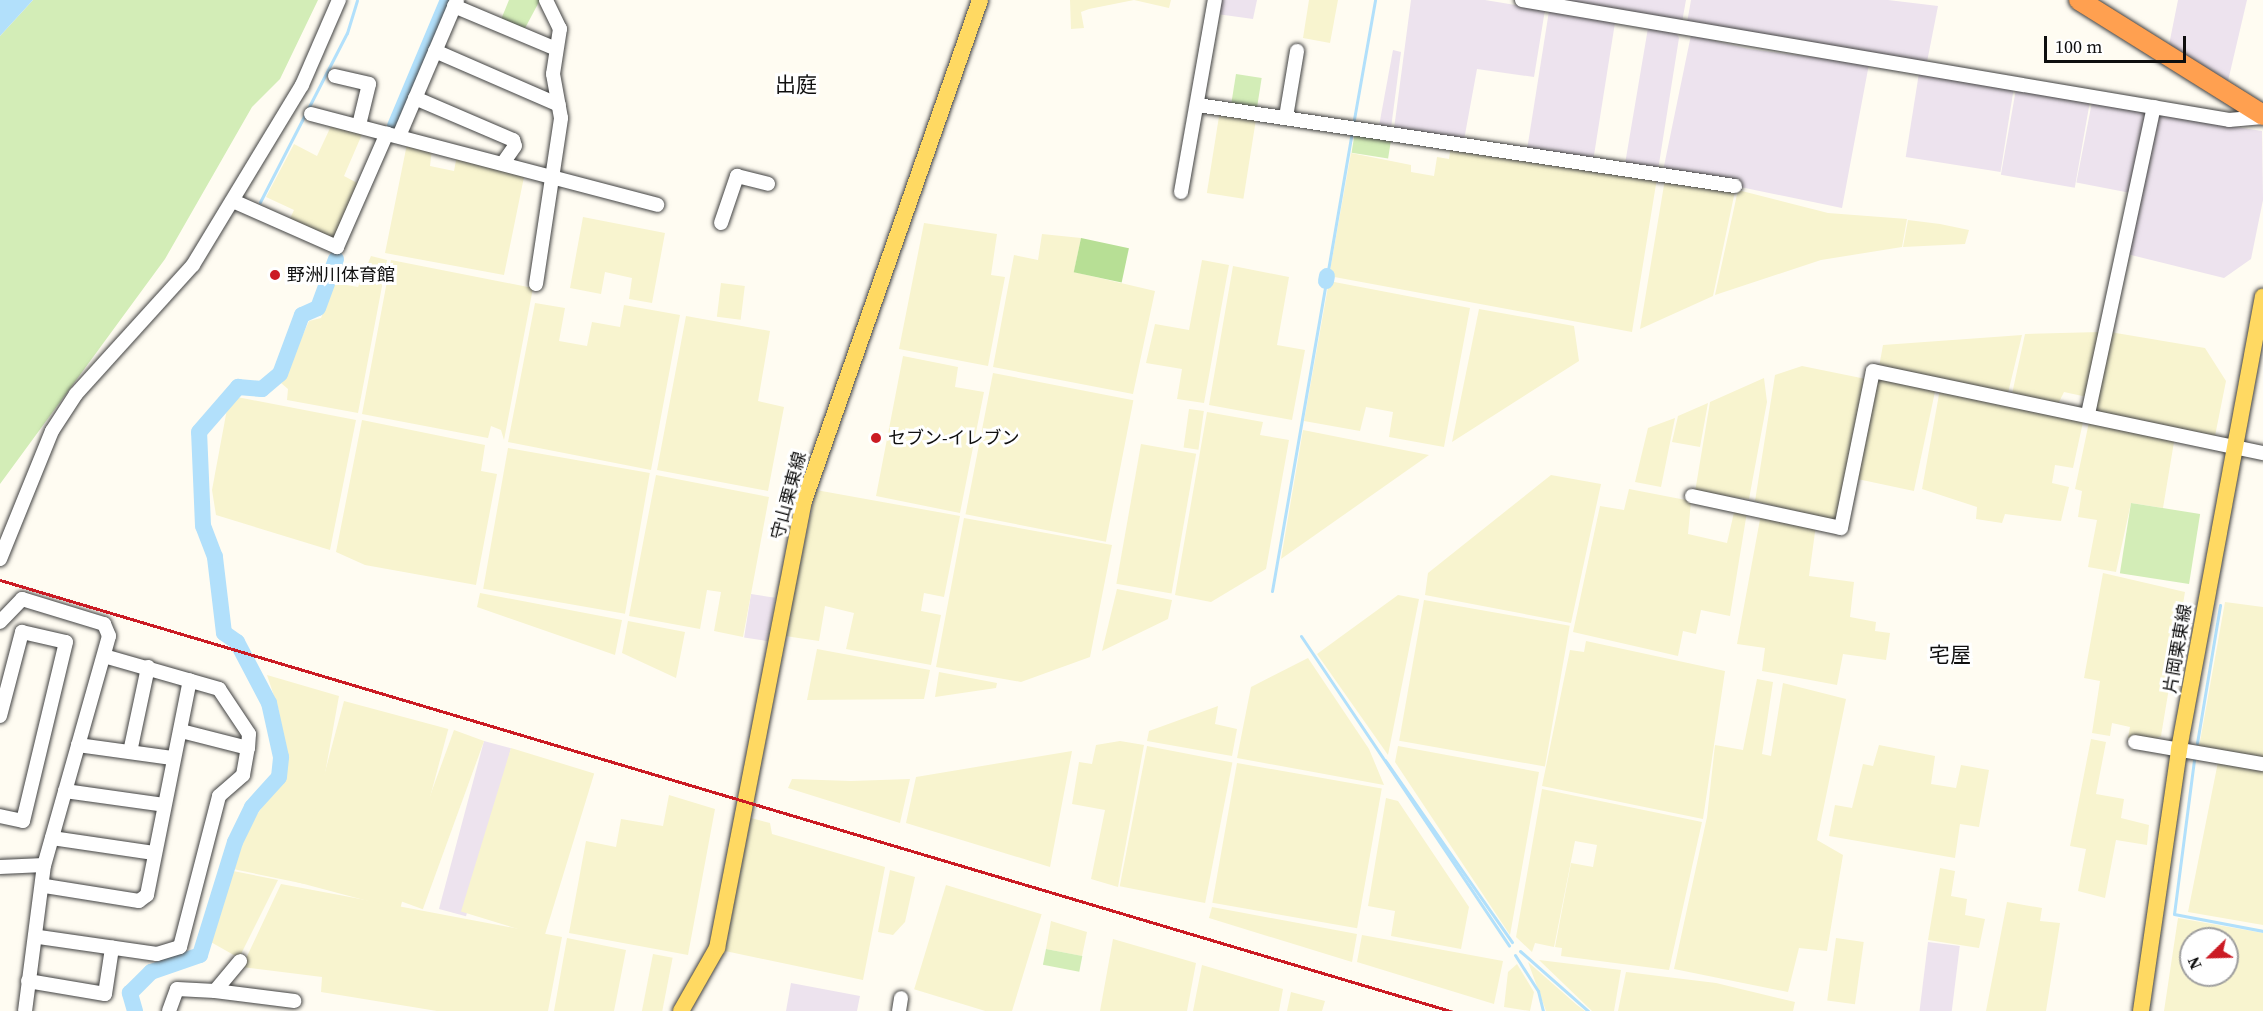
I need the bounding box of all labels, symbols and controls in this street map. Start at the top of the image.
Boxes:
scale bar [2047,24,2190,62]
text: 100 m [2055,34,2102,59]
district label: 出庭 [775,72,817,98]
place label: 野洲川体育館 [287,264,395,286]
marker: 野洲川体育館 [268,268,282,282]
place label: セブン-イレブン [888,427,1020,449]
marker: セブン-イレブン [869,431,883,445]
street label: 守山栗東線 [767,450,811,542]
street label: 片岡栗東線 [2160,603,2196,695]
district label: 宅屋 [1929,642,1971,668]
north arrow [2179,927,2239,987]
text: N [2182,954,2207,973]

